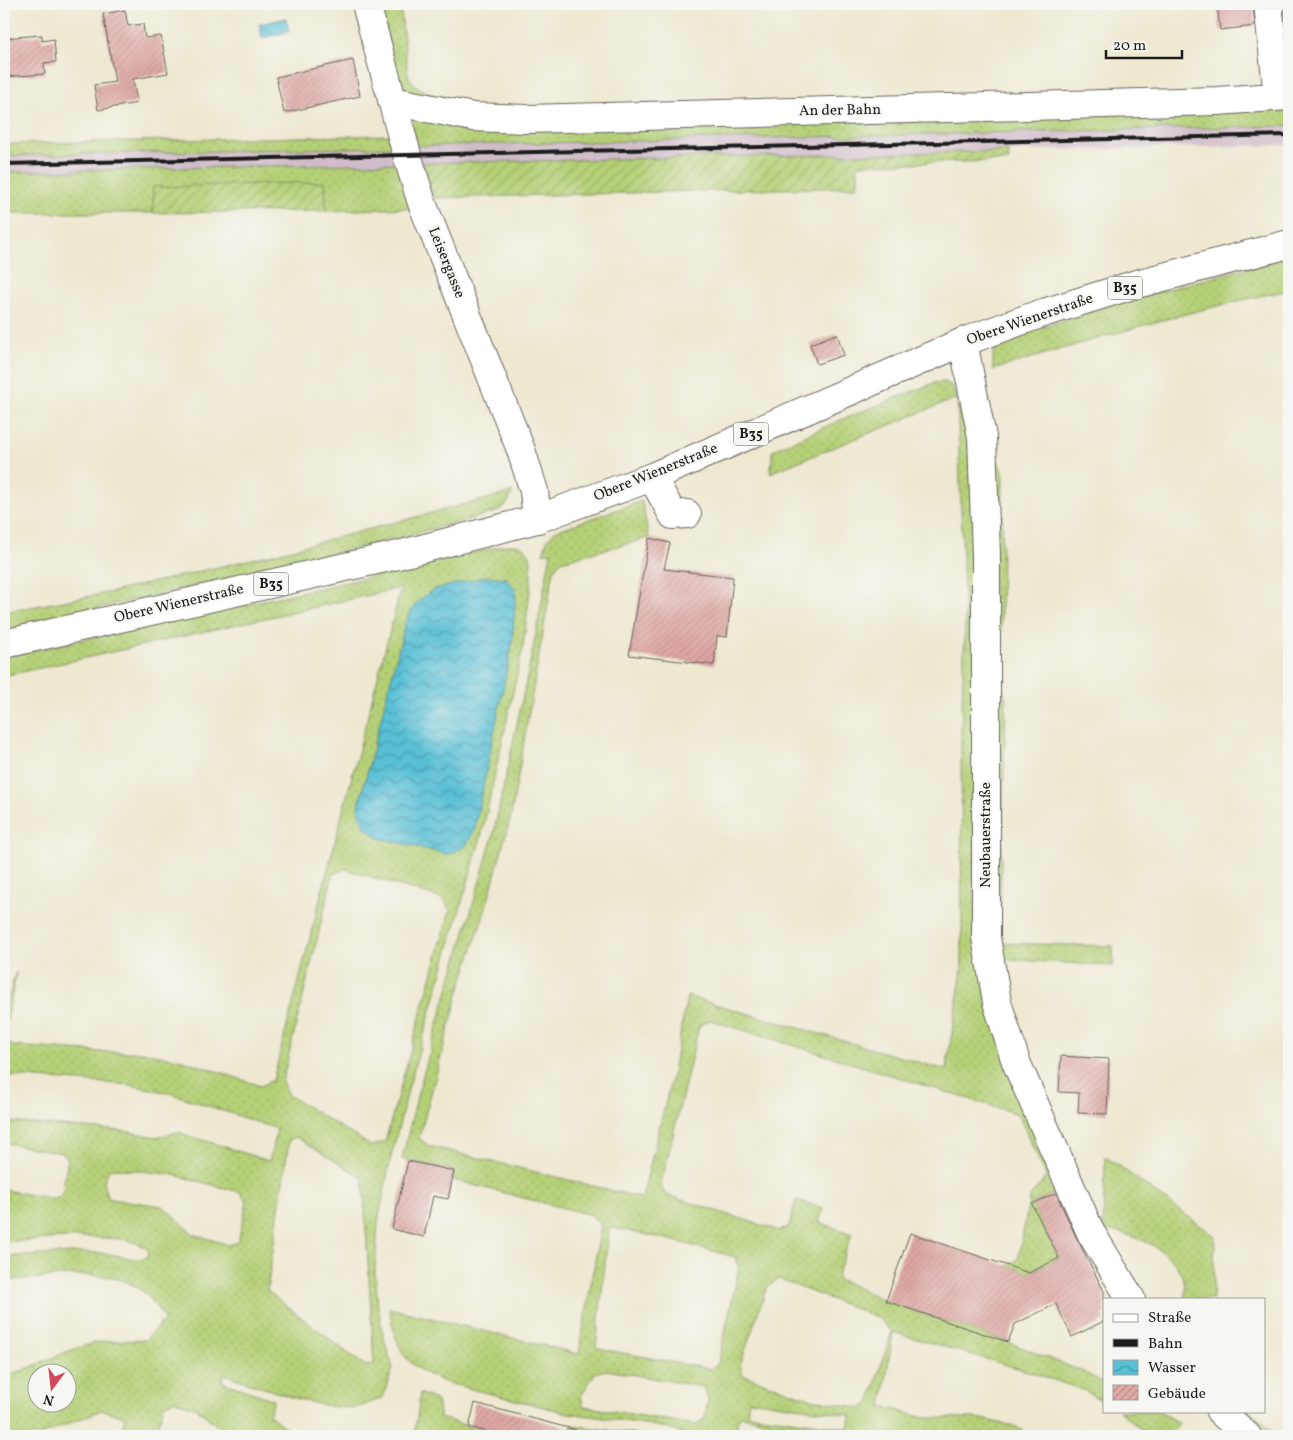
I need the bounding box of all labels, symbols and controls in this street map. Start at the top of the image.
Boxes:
scale bar [1106,28,1182,60]
text: 20 m [1113,36,1146,57]
street label: An der Bahn [799,100,881,122]
street label: Leisergasse [422,224,470,302]
road number: B35 [1108,276,1142,300]
street label: Obere Wienerstraße [964,289,1096,351]
road number: B35 [734,422,768,446]
street label: Obere Wienerstraße [591,438,721,508]
road number: B35 [254,572,288,596]
street label: Obere Wienerstraße [112,579,246,629]
street label: Neubauerstraße [976,782,997,888]
legend [1103,1298,1266,1412]
text: Straße [1148,1308,1191,1329]
text: Bahn [1148,1334,1183,1355]
text: Wasser [1148,1358,1196,1379]
north arrow [28,1362,78,1412]
text: Gebäude [1148,1384,1206,1405]
text: N [42,1389,56,1410]

